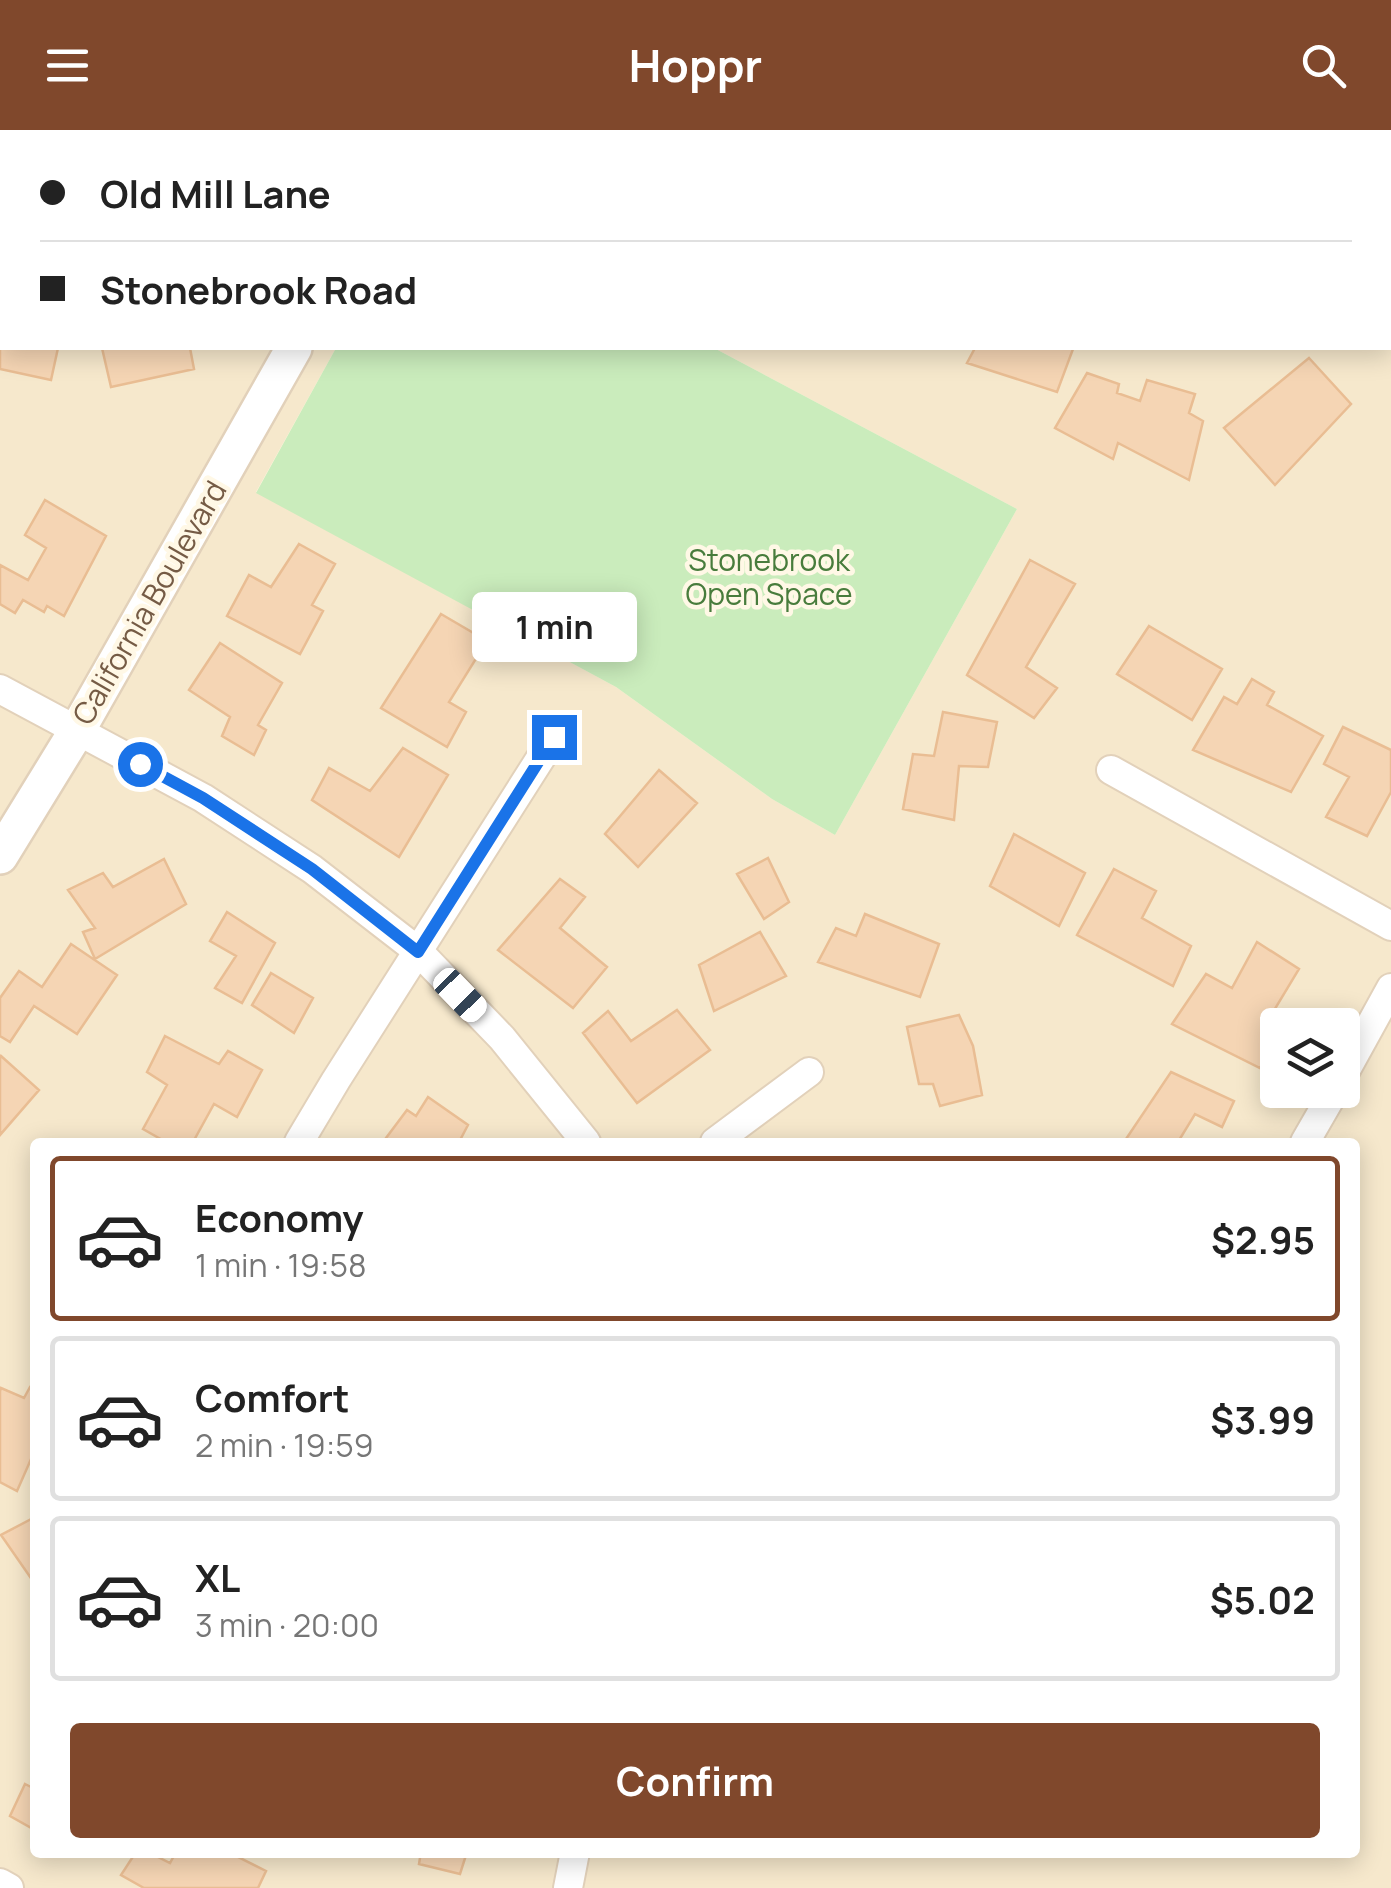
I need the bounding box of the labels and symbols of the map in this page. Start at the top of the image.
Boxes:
street label: California Boulevard [62,473,235,732]
park label: Stonebrook Open Space [686,539,852,614]
callout: 1 min [472,592,636,662]
route end [532,715,577,760]
route start [118,742,163,787]
car [428,963,492,1027]

